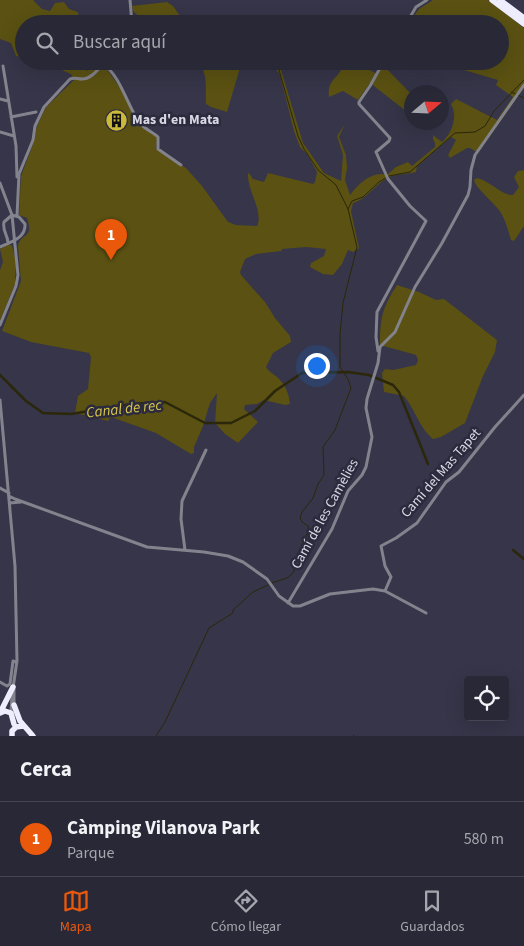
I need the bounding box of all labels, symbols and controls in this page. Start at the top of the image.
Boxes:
search box [15,15,509,70]
icon: search [33,29,61,57]
text: Buscar aquí [73,29,166,56]
north arrow [404,85,449,130]
building icon: Mas d'en Mata [104,108,128,132]
place label: Mas d'en Mata [132,110,219,130]
pin: 1 [95,219,127,260]
your location [304,353,330,379]
water label: Canal de rec [85,395,163,423]
street label: Camí del Mas Tapet [396,424,486,522]
street label: Camí de les Camèlies [286,455,364,573]
map controls [464,676,509,721]
button: locate [464,676,509,721]
text: Cerca [20,754,72,784]
text: Càmping Vilanova Park [67,815,260,842]
text: 1 [32,828,40,850]
text: 580 m [464,828,504,850]
text: Parque [67,842,114,864]
tab: Mapa [60,887,92,937]
tab: Cómo llegar [211,887,281,937]
tab: Guardados [400,887,464,937]

